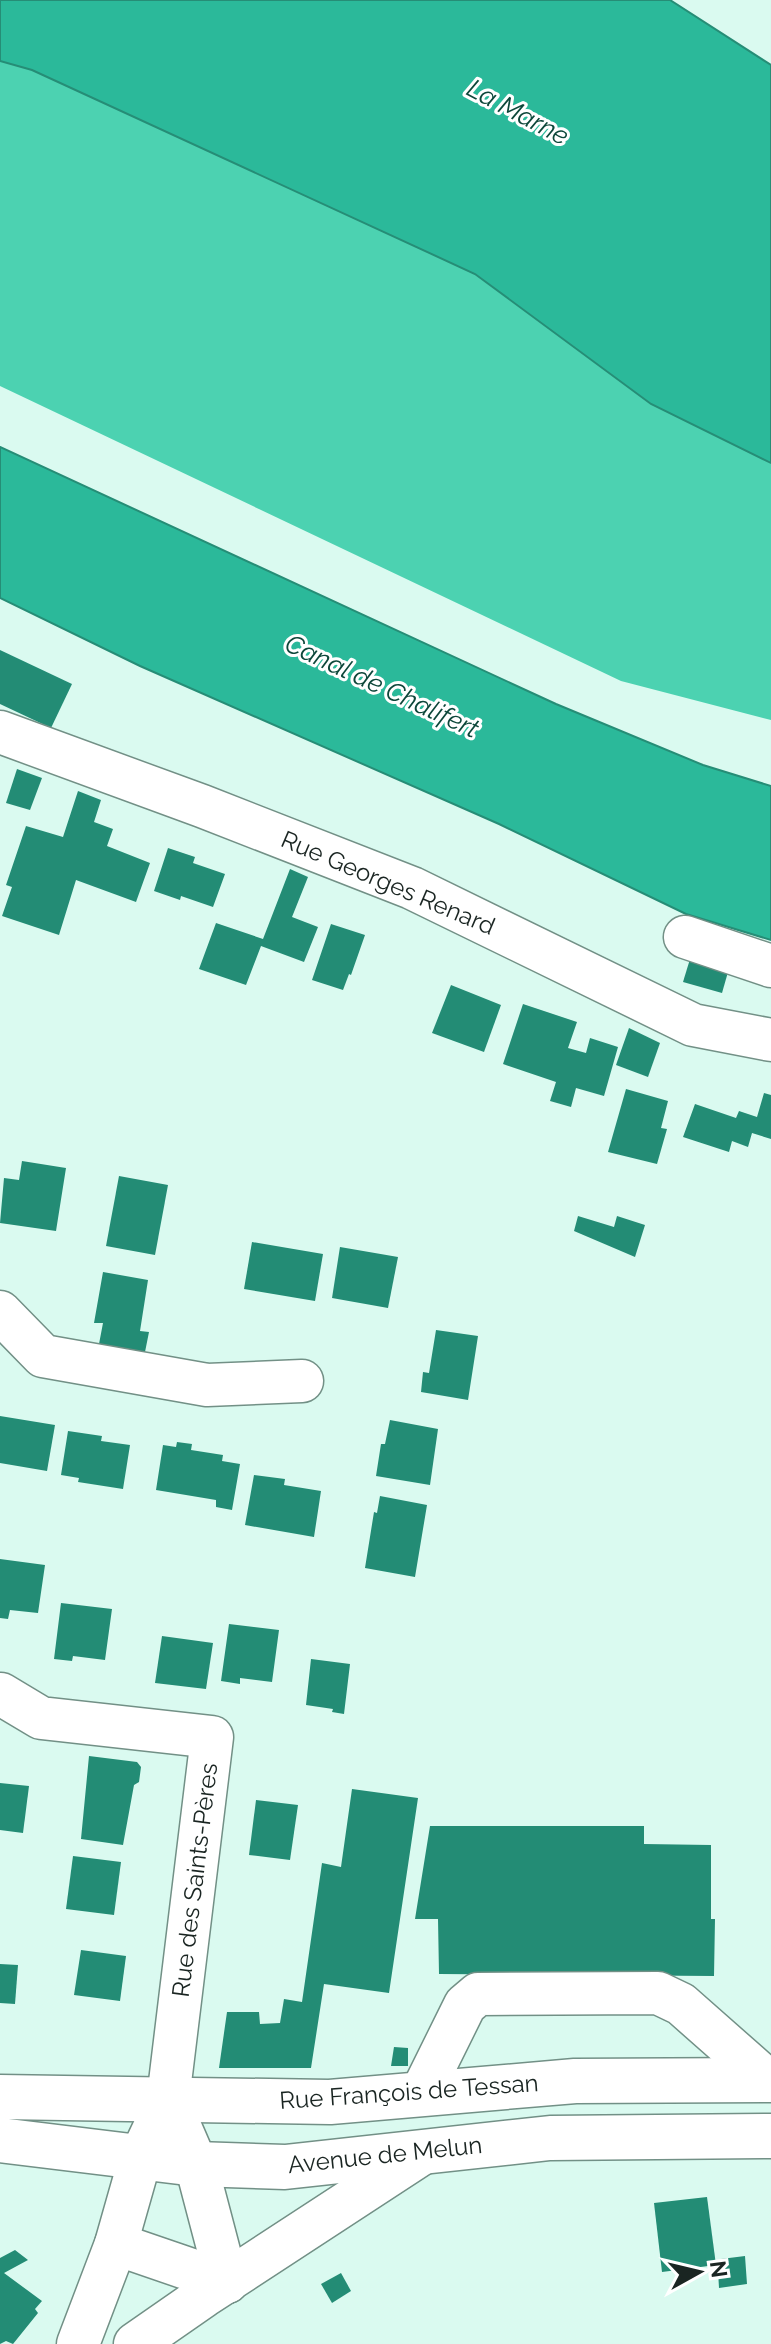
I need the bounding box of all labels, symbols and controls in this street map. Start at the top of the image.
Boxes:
water label: La Marne [462,73,574,151]
water label: Canal de Chalifert [280,628,484,744]
street label: Rue Georges Renard [277,824,500,941]
street label: Rue des Saints-Pères [166,1761,223,1999]
street label: Rue François de Tessan [278,2068,539,2115]
street label: Avenue de Melun [286,2130,484,2179]
north arrow [659,2232,739,2312]
text: N [705,2259,733,2279]

